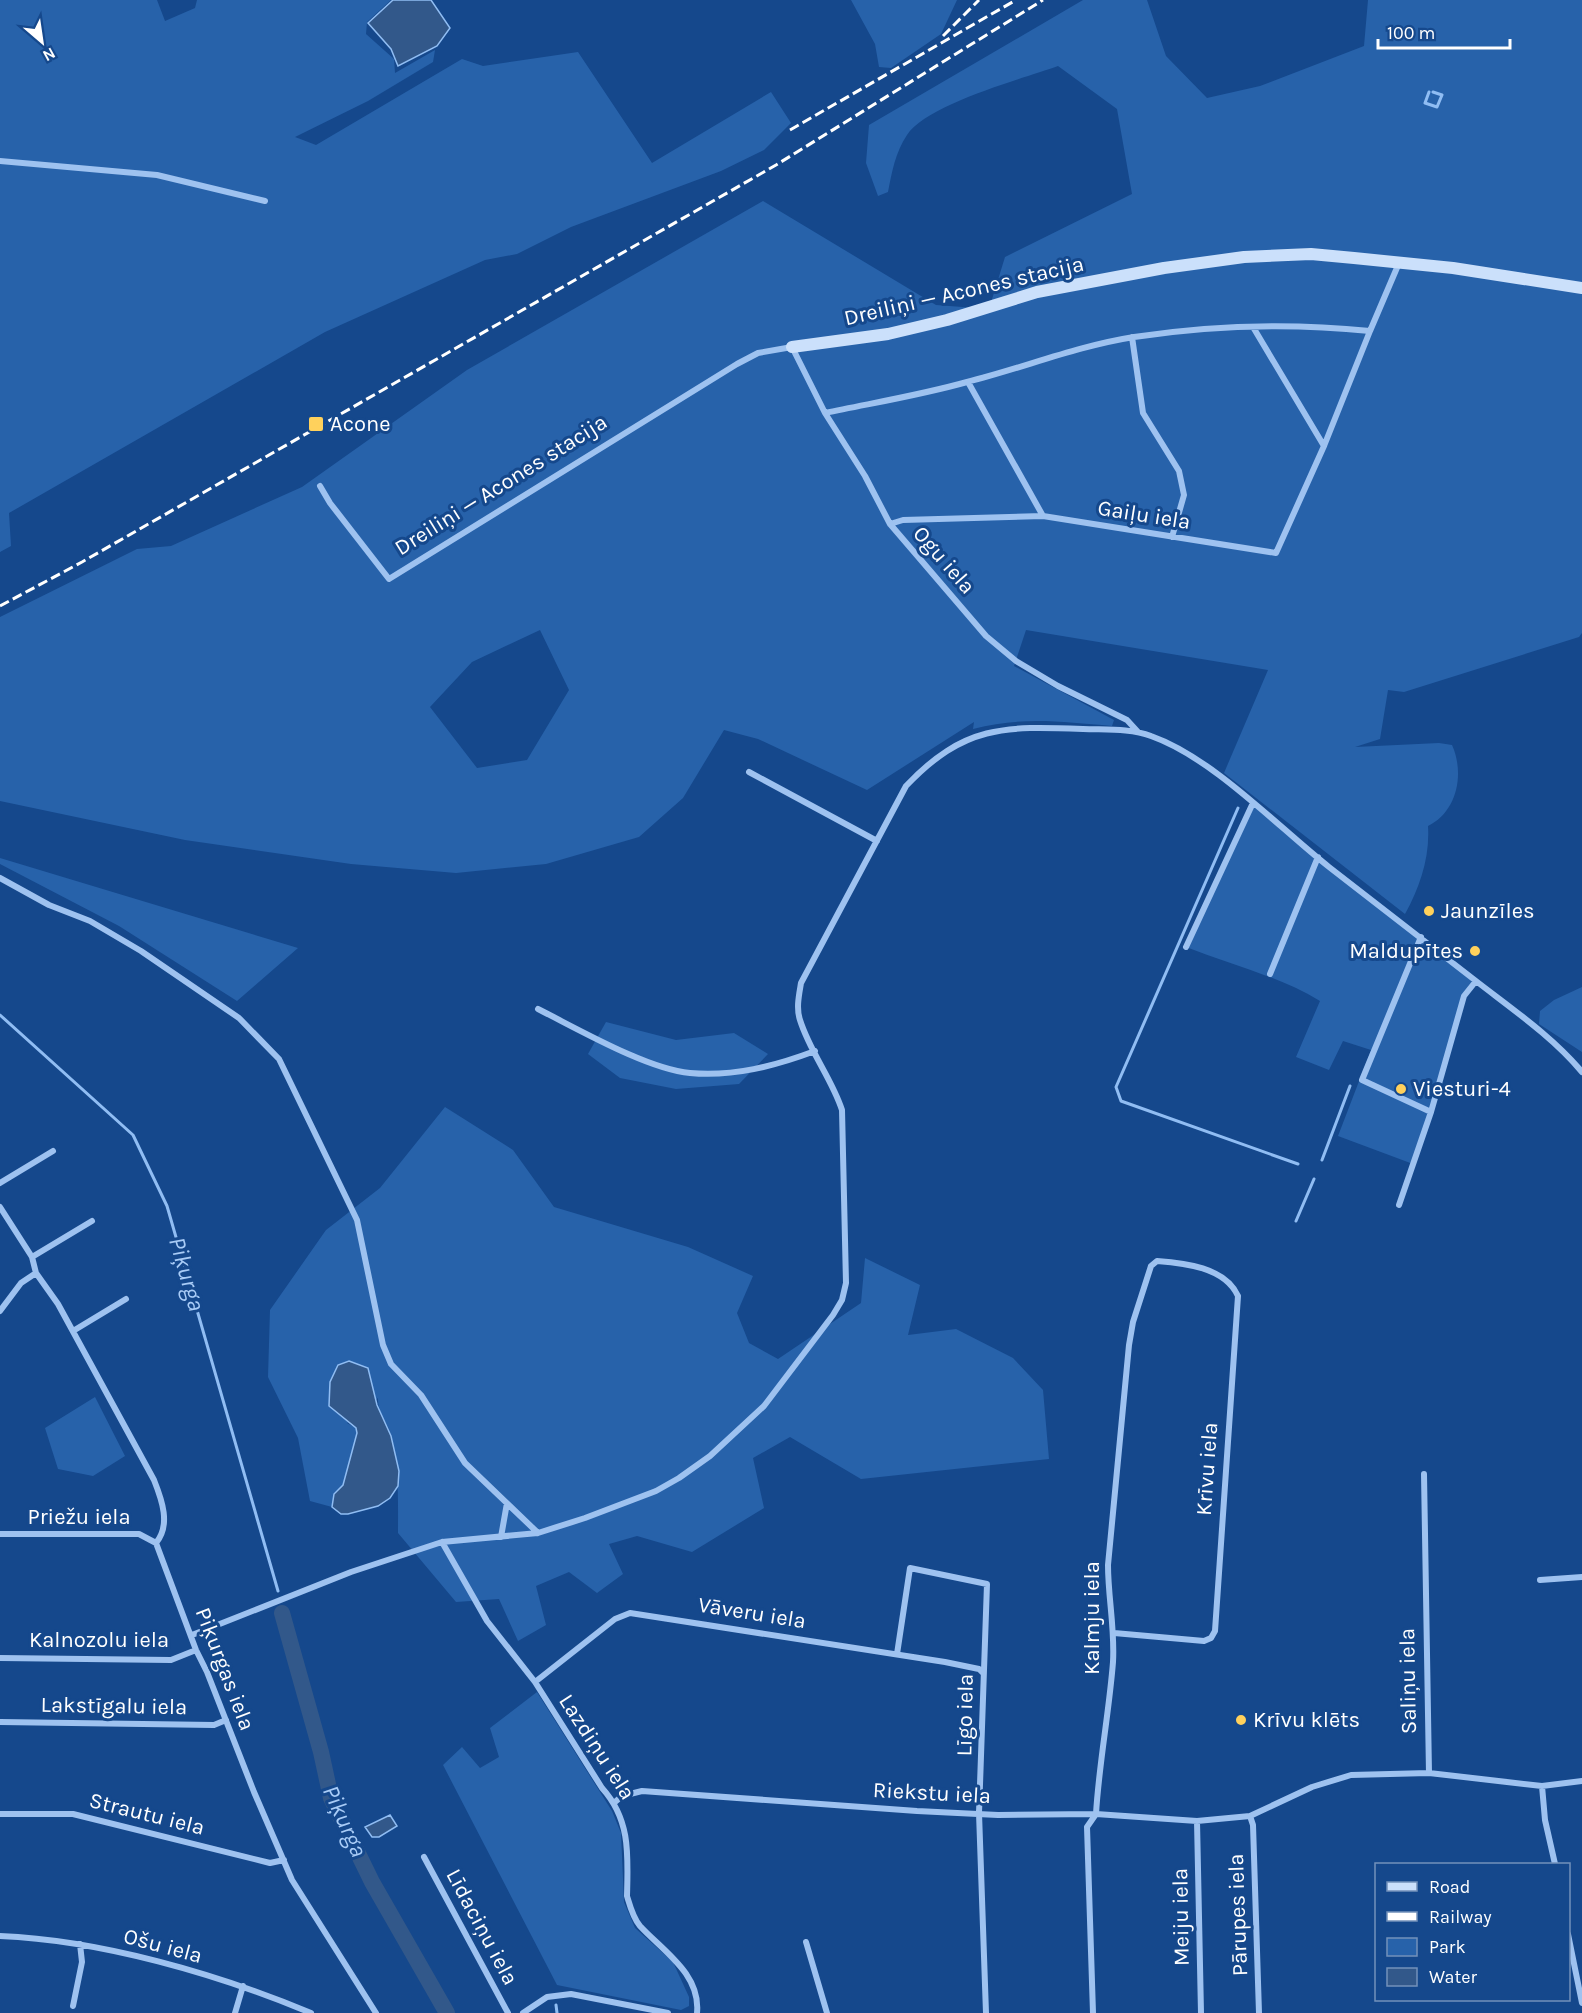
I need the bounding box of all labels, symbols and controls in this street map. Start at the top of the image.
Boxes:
north arrow [12,12,72,72]
scale bar [1378,12,1510,50]
text: 100 m [1387,22,1435,44]
text: N [39,44,59,66]
street label: Dreiliņi — Acones stacija [841,251,1087,331]
street label: Dreiliņi — Acones stacija [390,409,612,561]
place label: Acone [330,411,391,437]
marker: Acone [307,415,325,433]
street label: Gaiļu iela [1096,495,1192,535]
street label: Ogu iela [908,521,980,599]
place label: Jaunzīles [1441,898,1535,924]
marker: Jaunzīles [1422,904,1436,918]
place label: Maldupītes [1349,938,1463,964]
marker: Maldupītes [1468,944,1482,958]
place label: Viesturi-4 [1413,1076,1511,1102]
marker: Viesturi-4 [1394,1082,1408,1096]
water label: Piķurga [163,1234,211,1314]
street label: Krīvu iela [1191,1421,1223,1517]
street label: Priežu iela [27,1504,131,1530]
street label: Kalmju iela [1079,1561,1105,1675]
street label: Vāveru iela [696,1592,808,1634]
street label: Piķurgas iela [190,1604,260,1734]
street label: Kalnozolu iela [29,1627,169,1653]
street label: Saliņu iela [1394,1628,1422,1734]
street label: Līgo iela [951,1673,979,1757]
street label: Lazdiņu iela [553,1689,641,1805]
street label: Lakstīgalu iela [41,1692,187,1720]
place label: Krīvu klēts [1253,1707,1360,1733]
marker: Krīvu klēts [1234,1713,1248,1727]
street label: Riekstu iela [872,1777,992,1809]
water label: Piķurga [317,1781,373,1861]
street label: Strautu iela [87,1787,207,1841]
street label: Pārupes iela [1223,1853,1253,1977]
legend [1375,1863,1570,2001]
street label: Līdaciņu iela [441,1864,523,1990]
street label: Meiju iela [1167,1868,1195,1966]
text: Road [1429,1876,1470,1898]
text: Railway [1429,1906,1492,1928]
street label: Ošu iela [121,1923,205,1969]
text: Park [1429,1936,1466,1958]
text: Water [1429,1966,1477,1988]

